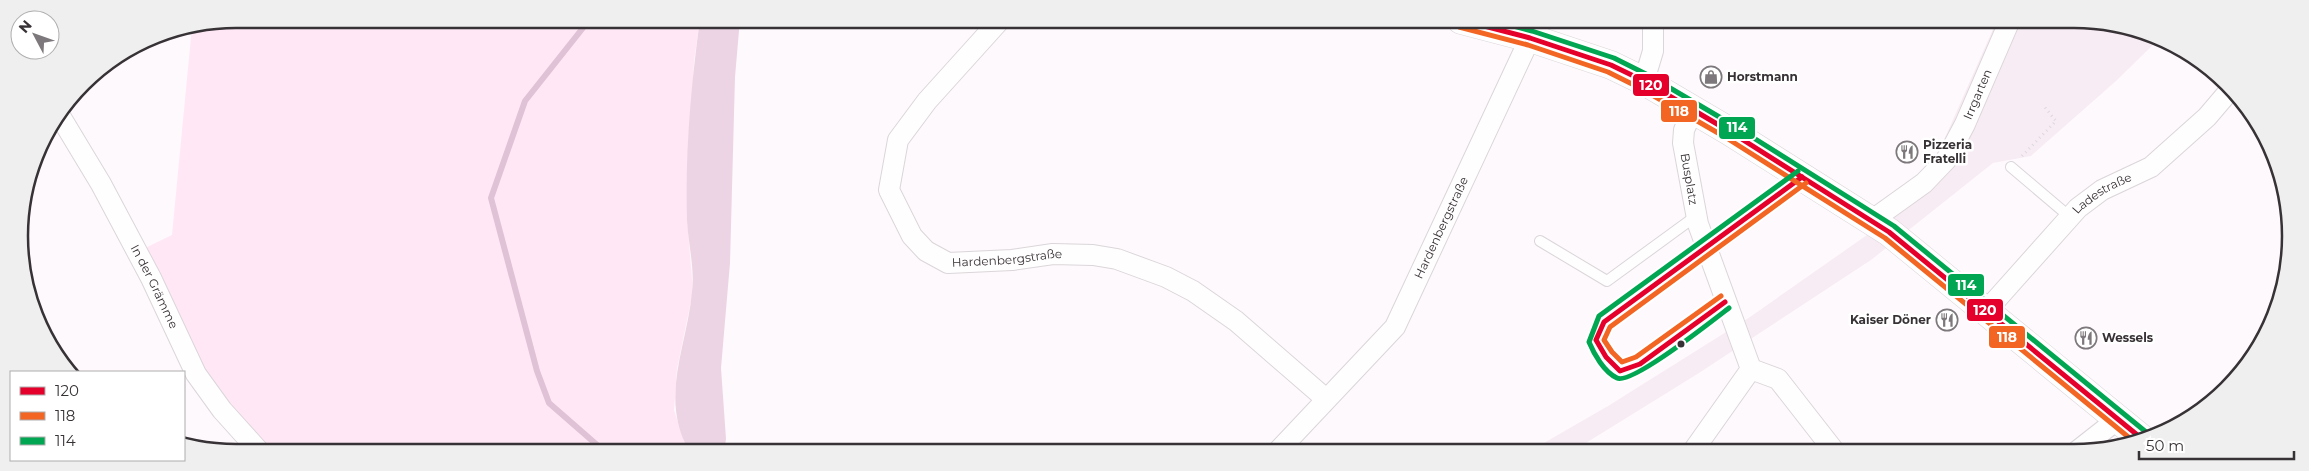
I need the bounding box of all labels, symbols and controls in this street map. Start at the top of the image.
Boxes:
north arrow [10,10,60,60]
text: N [15,16,36,37]
shop icon: Horstmann [1699,65,1723,89]
street label: Irrgarten [1960,67,1995,122]
place label: Horstmann [1727,69,1798,84]
line badge: 120 [1632,73,1670,97]
text: 120 [1639,76,1663,94]
line badge: 118 [1660,99,1698,123]
text: 118 [1669,102,1689,120]
line badge: 114 [1718,116,1756,140]
text: 114 [1727,118,1748,136]
place label: Pizzeria Fratelli [1923,137,1972,166]
restaurant icon: Pizzeria Fratelli [1895,140,1919,164]
street label: Busplatz [1678,152,1701,206]
street label: Ladestraße [2069,169,2134,217]
street label: Hardenbergstraße [1411,174,1471,281]
street label: In der Grämme [128,242,182,331]
street label: Hardenbergstraße [951,246,1062,270]
line badge: 114 [1947,273,1985,297]
text: 114 [1956,276,1977,294]
line badge: 120 [1966,298,2004,322]
text: 120 [1973,301,1997,319]
restaurant icon: Kaiser Döner [1935,308,1959,332]
place label: Kaiser Döner [1850,312,1931,327]
line badge: 118 [1988,325,2026,349]
restaurant icon: Wessels [2074,326,2098,350]
text: 118 [1997,328,2017,346]
place label: Wessels [2102,330,2154,345]
unlabelled marker [1676,339,1686,349]
legend [10,371,185,461]
text: 120 [55,381,79,400]
text: 118 [55,406,75,425]
scale bar [2139,428,2294,460]
text: 114 [55,431,76,450]
text: 50 m [2146,436,2184,455]

